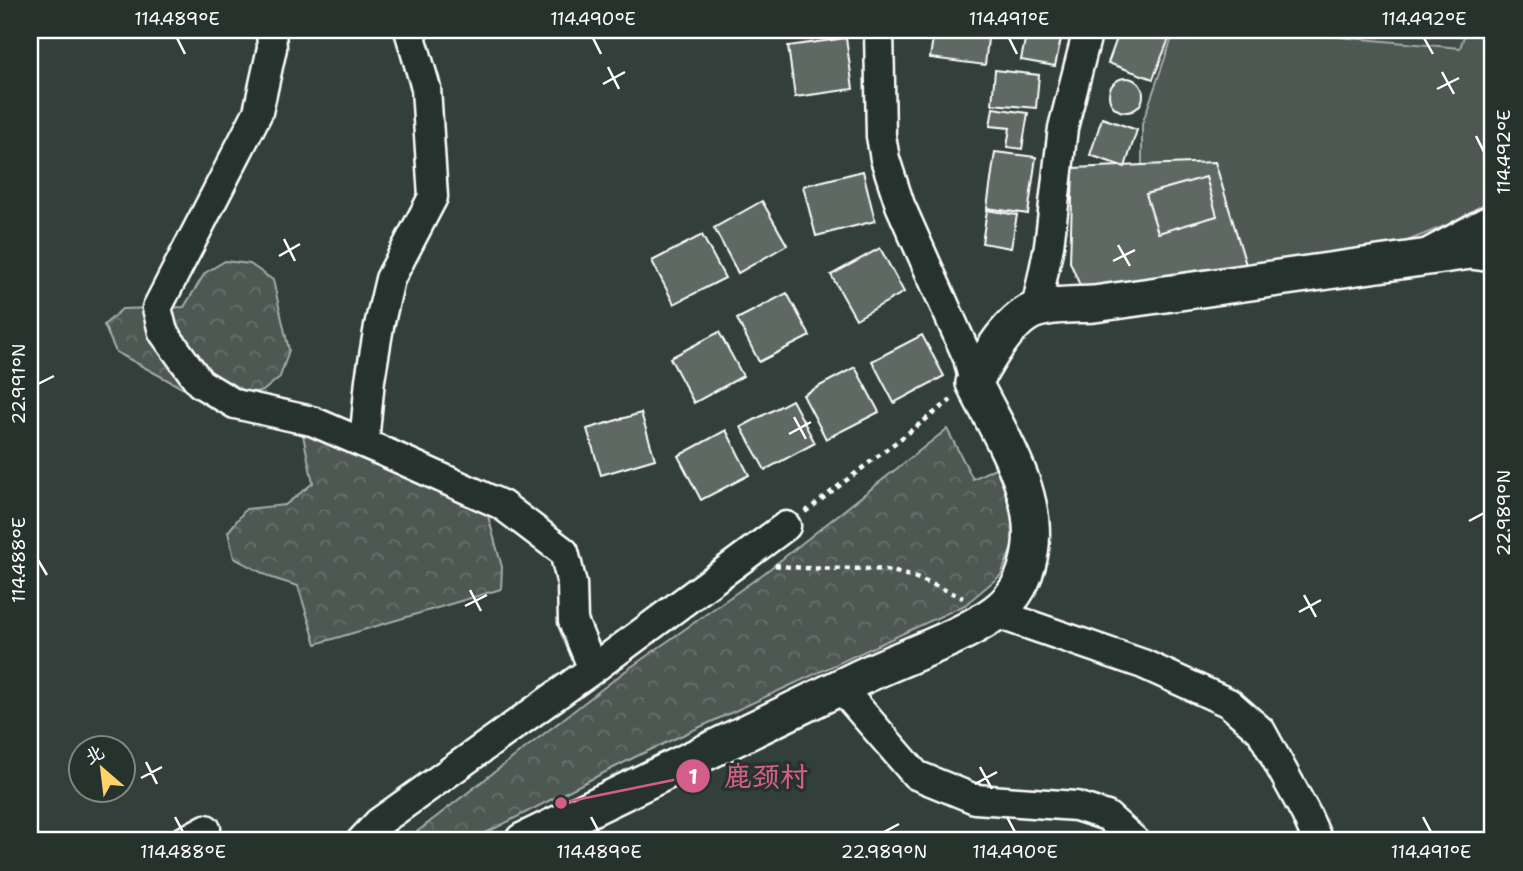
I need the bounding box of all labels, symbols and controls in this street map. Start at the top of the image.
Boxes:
text: 114.489°E [134,7,220,31]
text: 114.490°E [550,7,636,31]
text: 114.491°E [969,7,1049,31]
text: 114.492°E [1381,7,1467,31]
text: 114.492°E [1492,109,1516,195]
text: 22.991°N [7,343,31,425]
text: 22.989°N [1492,470,1516,556]
text: 114.488°E [7,517,31,603]
north arrow [66,734,136,804]
text: 北 [80,739,109,770]
callout: 鹿颈村 [675,752,822,801]
text: 鹿颈村 [724,757,808,795]
text: 1 [688,763,698,791]
text: 114.488°E [140,840,226,864]
text: 114.489°E [556,840,642,864]
text: 22.989°N [841,840,927,864]
text: 114.490°E [972,840,1058,864]
text: 114.491°E [1391,840,1471,864]

